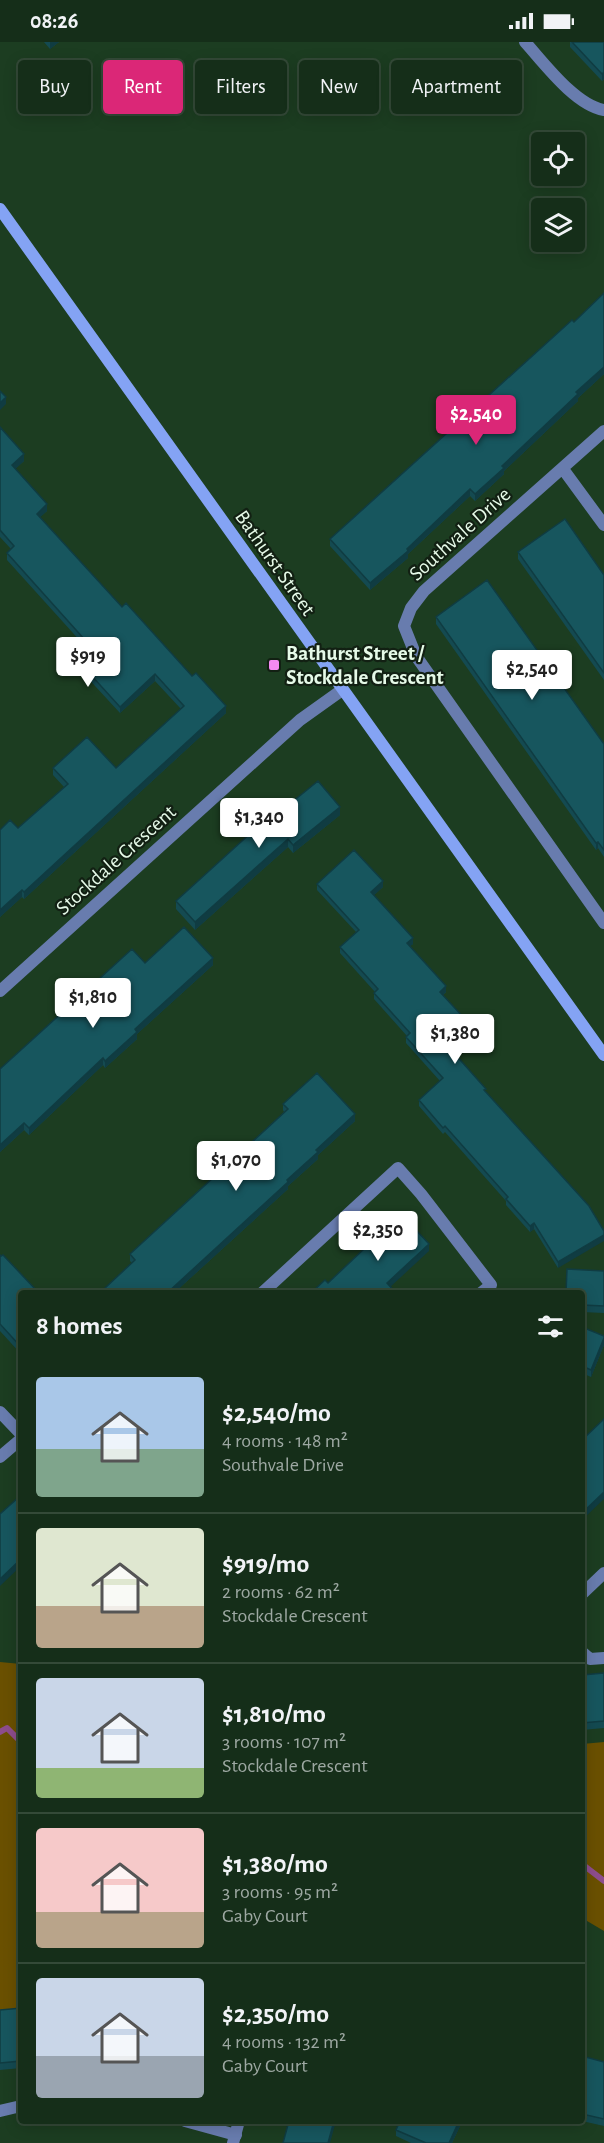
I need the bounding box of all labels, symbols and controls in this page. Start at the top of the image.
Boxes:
text: 08:26 [30,10,78,32]
chip: Buy [18,60,91,114]
chip: Rent [103,60,183,114]
chip: Filters [195,60,287,114]
chip: New [299,60,379,114]
chip: Apartment [391,60,522,114]
map controls [531,132,585,252]
button: locate [531,132,585,186]
button: layers [531,198,585,252]
pin: $2,540 [427,395,525,446]
text: $2,540 [450,404,502,424]
street label: Southvale Drive [405,483,515,585]
street label: Bathurst Street [231,506,319,620]
pin: $919 [52,637,124,688]
place label: Bathurst Street / Stockdale Crescent [286,643,444,688]
text: $919 [70,646,106,666]
pin: $2,540 [483,650,581,701]
marker: Bathurst Street / Stockdale Crescent [267,658,281,672]
text: $2,540 [506,659,558,679]
pin: $1,340 [210,798,308,849]
street label: Stockdale Crescent [52,801,180,919]
text: $1,340 [234,807,284,827]
pin: $1,810 [44,978,142,1029]
text: $1,810 [69,987,117,1007]
pin: $1,380 [406,1014,504,1065]
text: $1,380 [430,1023,480,1043]
pin: $1,070 [187,1141,285,1192]
text: $1,070 [211,1150,261,1170]
pin: $2,350 [329,1211,427,1262]
text: $2,350 [353,1220,403,1240]
icon: filters [534,1310,567,1343]
text: 8 homes [36,1313,123,1339]
text: $2,540/mo [222,1400,331,1426]
icon: home [84,1401,156,1473]
text: 4 rooms · 148 m² [222,1431,348,1451]
text: Southvale Drive [222,1455,344,1475]
text: $919/mo [222,1551,309,1577]
icon: home [84,1552,156,1624]
text: 2 rooms · 62 m² [222,1582,340,1602]
text: Stockdale Crescent [222,1606,368,1626]
text: $1,810/mo [222,1701,326,1727]
icon: home [84,1702,156,1774]
text: 3 rooms · 107 m² [222,1732,346,1752]
text: Stockdale Crescent [222,1756,368,1776]
text: $1,380/mo [222,1851,328,1877]
icon: home [84,1852,156,1924]
text: 3 rooms · 95 m² [222,1882,338,1902]
text: Gaby Court [222,1906,308,1926]
text: $2,350/mo [222,2001,329,2027]
icon: home [84,2002,156,2074]
text: 4 rooms · 132 m² [222,2032,346,2052]
text: Gaby Court [222,2056,308,2076]

